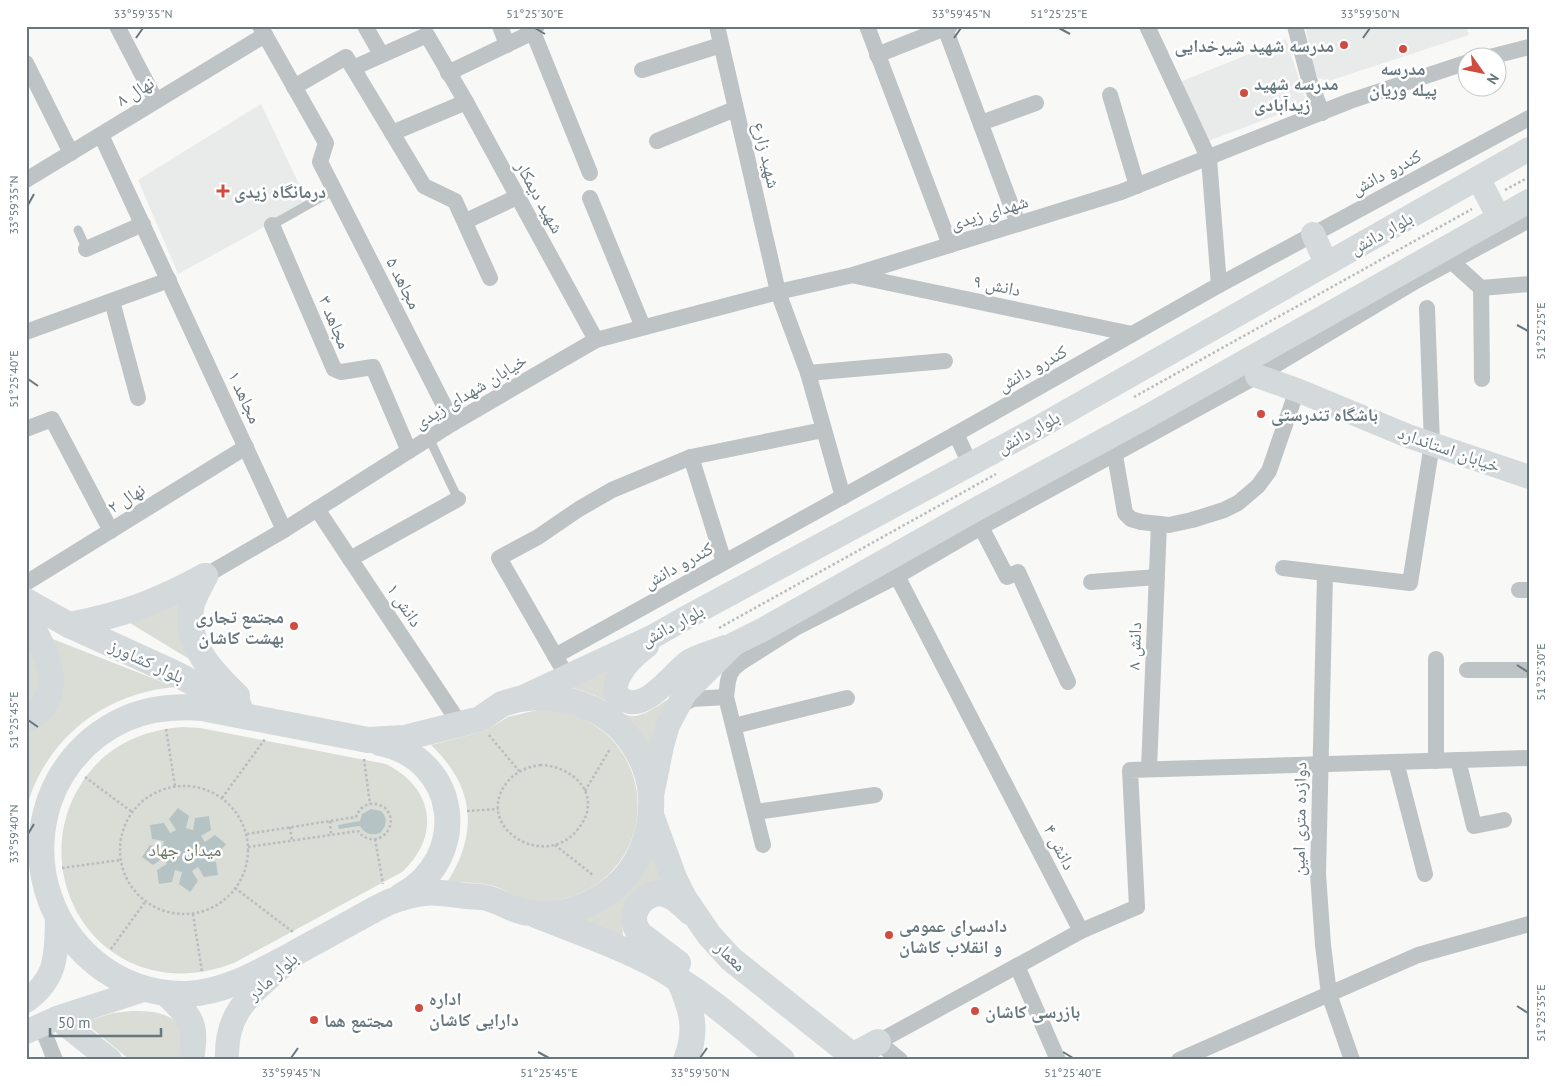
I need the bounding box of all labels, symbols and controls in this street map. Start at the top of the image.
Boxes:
text: 33°59'35"N [113,6,173,21]
text: 51°25'30"E [506,6,564,21]
text: 33°59'45"N [931,6,991,21]
text: 51°25'25"E [1030,6,1088,21]
text: 33°59'50"N [1340,6,1400,21]
place label: مدرسه شهید شیرخدایی [1175,34,1334,57]
marker: مدرسه شهید شیرخدایی [1338,39,1350,51]
marker: مدرسه پیله وریان [1397,43,1409,55]
north arrow [1458,48,1508,98]
place label: مدرسه پیله وریان [1369,57,1437,101]
text: N [1483,70,1503,88]
street label: نهال ۸ [112,71,158,111]
place label: مدرسه شهید زیدآبادی [1254,72,1339,116]
marker: مدرسه شهید زیدآبادی [1238,87,1250,99]
street label: شهید زارع [748,119,786,191]
street label: کندرو دانش [1347,144,1426,200]
street label: شهید دیمکار [510,156,569,237]
text: 33°59'35"N [6,175,21,235]
place label: درمانگاه زیدی [234,180,326,203]
marker: درمانگاه زیدی [216,184,230,198]
street label: شهدای زیدی [947,189,1031,235]
street label: بلوار دانش [1345,206,1417,260]
street label: مجاهد ۵ [381,253,427,313]
street label: دانش ۹ [971,269,1023,301]
street label: مجاهد ۳ [314,292,356,352]
text: 51°25'25"E [1533,302,1548,360]
street label: کندرو دانش [993,339,1071,397]
street label: خیابان شهدای زیدی [409,348,531,434]
text: 51°25'40"E [6,350,21,408]
street label: مجاهد ۱ [223,367,267,427]
place label: باشگاه تندرستی [1271,403,1378,426]
street label: بلوار دانش [992,405,1064,459]
marker: باشگاه تندرستی [1255,408,1267,420]
street label: خیابان استاندارد [1395,421,1503,477]
street label: نهال ۲ [103,478,149,518]
street label: کندرو دانش [639,536,717,594]
street label: دانش ۱ [382,579,428,631]
street label: بلوار دانش [636,599,708,651]
place label: مجتمع تجاری بهشت کاشان [195,605,284,649]
marker: مجتمع تجاری بهشت کاشان [288,620,300,632]
street label: دانش ۸ [1122,622,1146,670]
street label: بلوار کشاورز [105,633,188,688]
text: 51°25'30"E [1533,643,1548,701]
text: 51°25'45"E [6,691,21,749]
street label: دوازده متری امین [1287,762,1311,876]
text: 33°59'40"N [6,804,21,864]
street label: دانش ۴ [1039,820,1081,874]
park label: میدان جهاد [148,838,222,861]
place label: دادسرای عمومی و انقلاب کاشان [899,914,1007,958]
marker: دادسرای عمومی و انقلاب کاشان [883,929,895,941]
street label: معمار [710,935,751,976]
street label: بلوار مادر [241,947,302,1006]
text: 51°25'35"E [1533,984,1548,1042]
place label: اداره دارایی کاشان [429,987,519,1031]
place label: بازرسی کاشان [985,1000,1080,1023]
marker: اداره دارایی کاشان [413,1002,425,1014]
marker: بازرسی کاشان [969,1005,981,1017]
scale bar [50,1006,161,1038]
place label: مجتمع هما [324,1009,393,1033]
text: 50 m [58,1013,91,1032]
marker: مجتمع هما [308,1014,320,1026]
text: 33°59'45"N [261,1065,321,1080]
text: 51°25'45"E [520,1065,578,1080]
text: 33°59'50"N [670,1065,730,1080]
text: 51°25'40"E [1044,1065,1102,1080]

